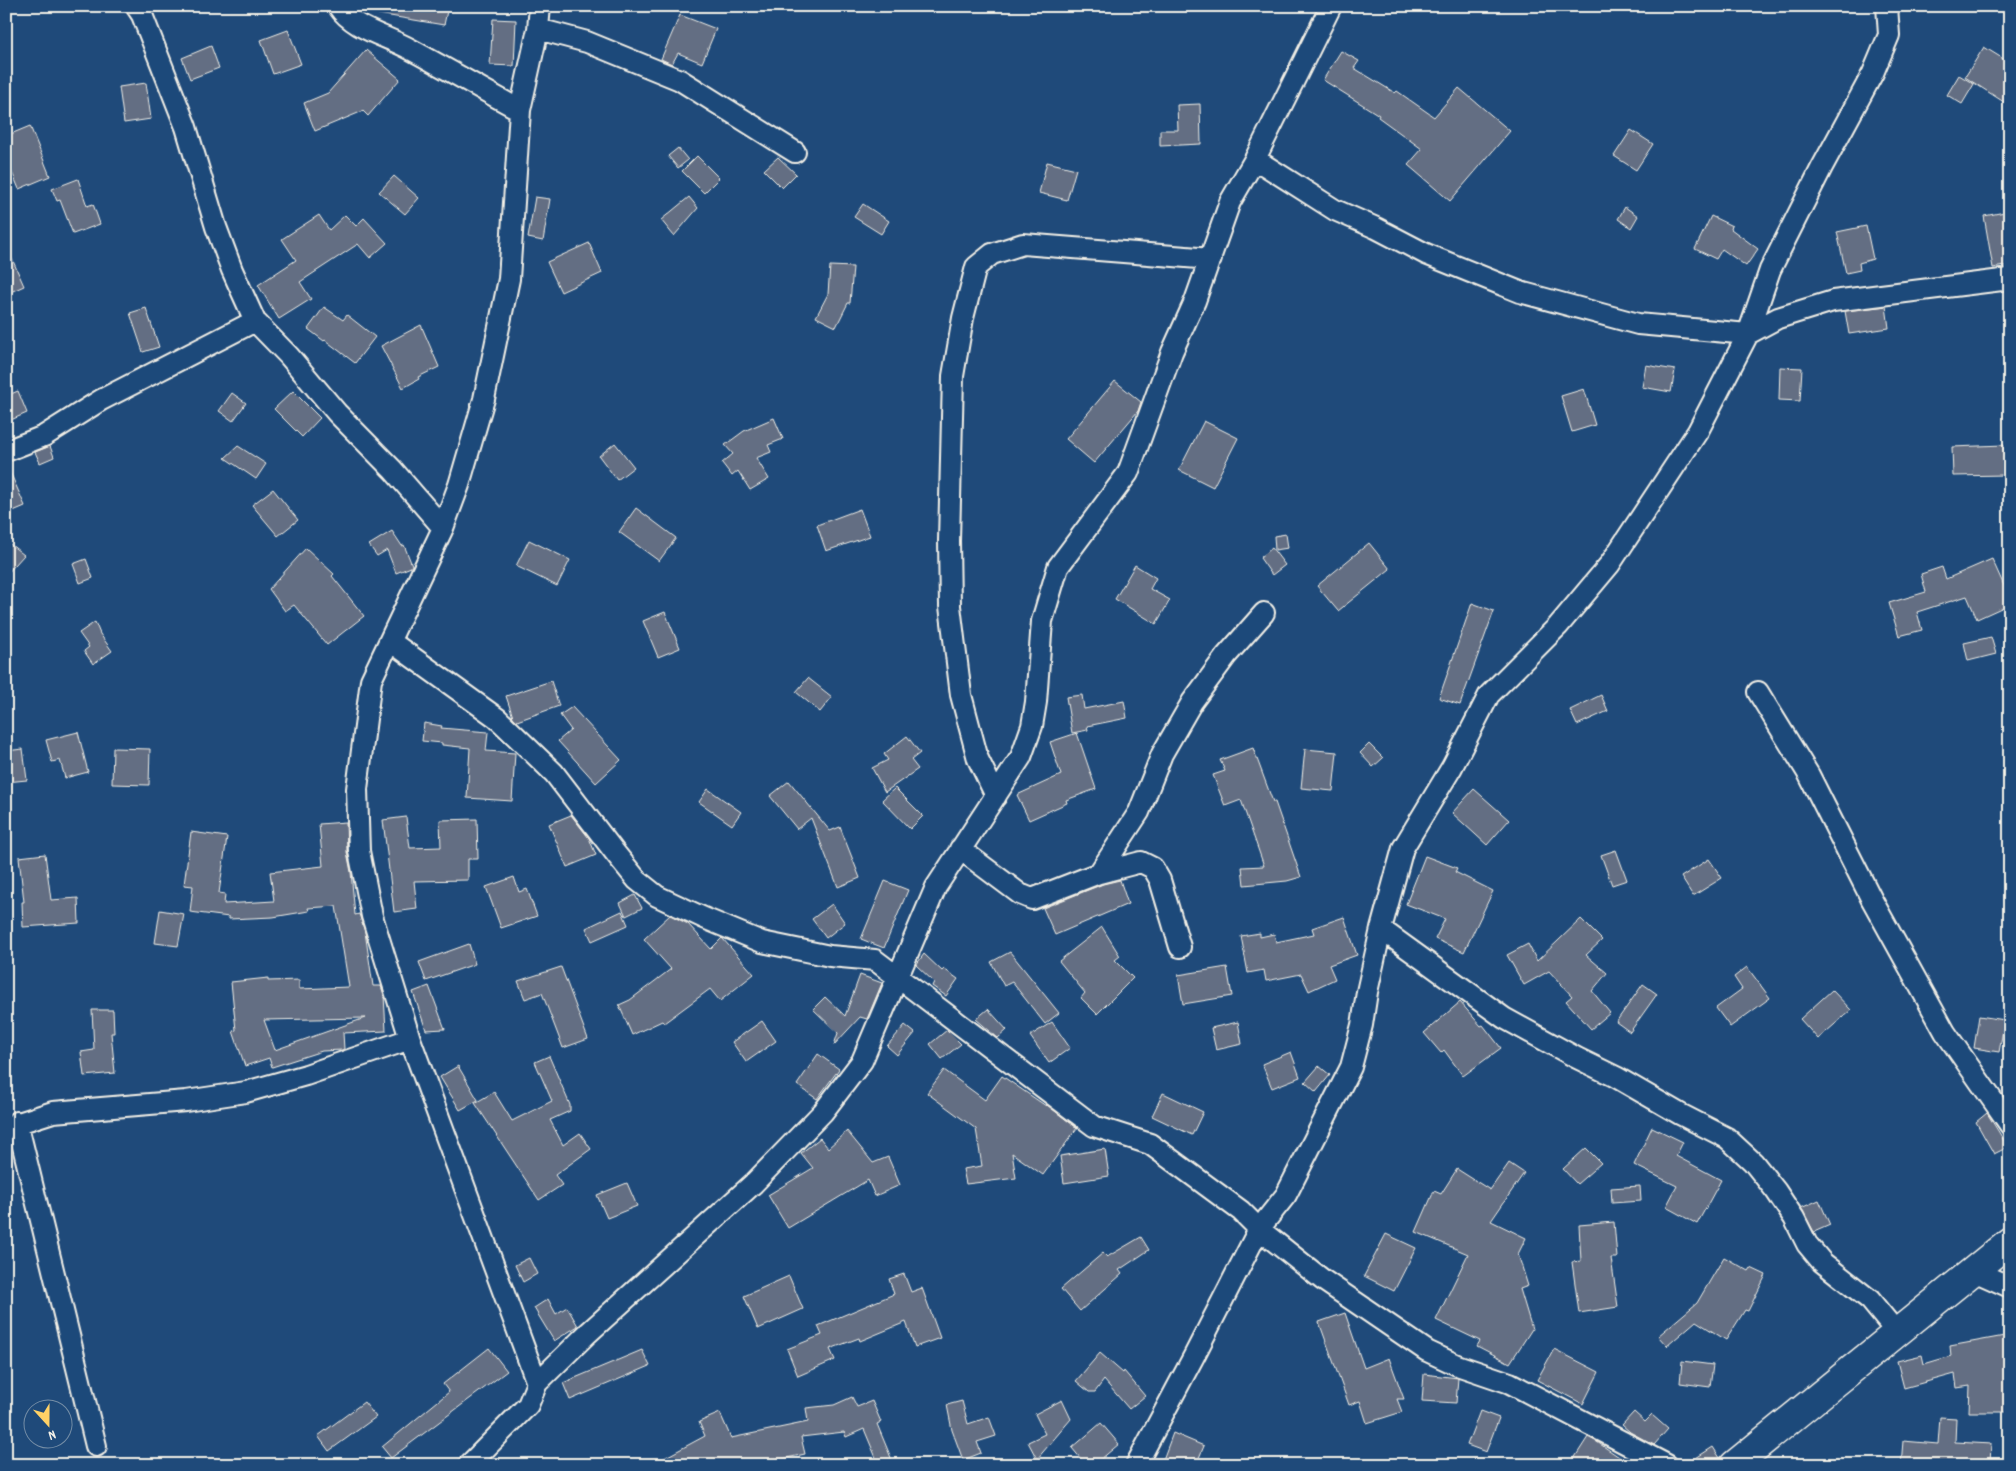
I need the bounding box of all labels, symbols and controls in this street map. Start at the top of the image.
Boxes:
north arrow [22,1398,72,1448]
text: N [45,1424,59,1445]

